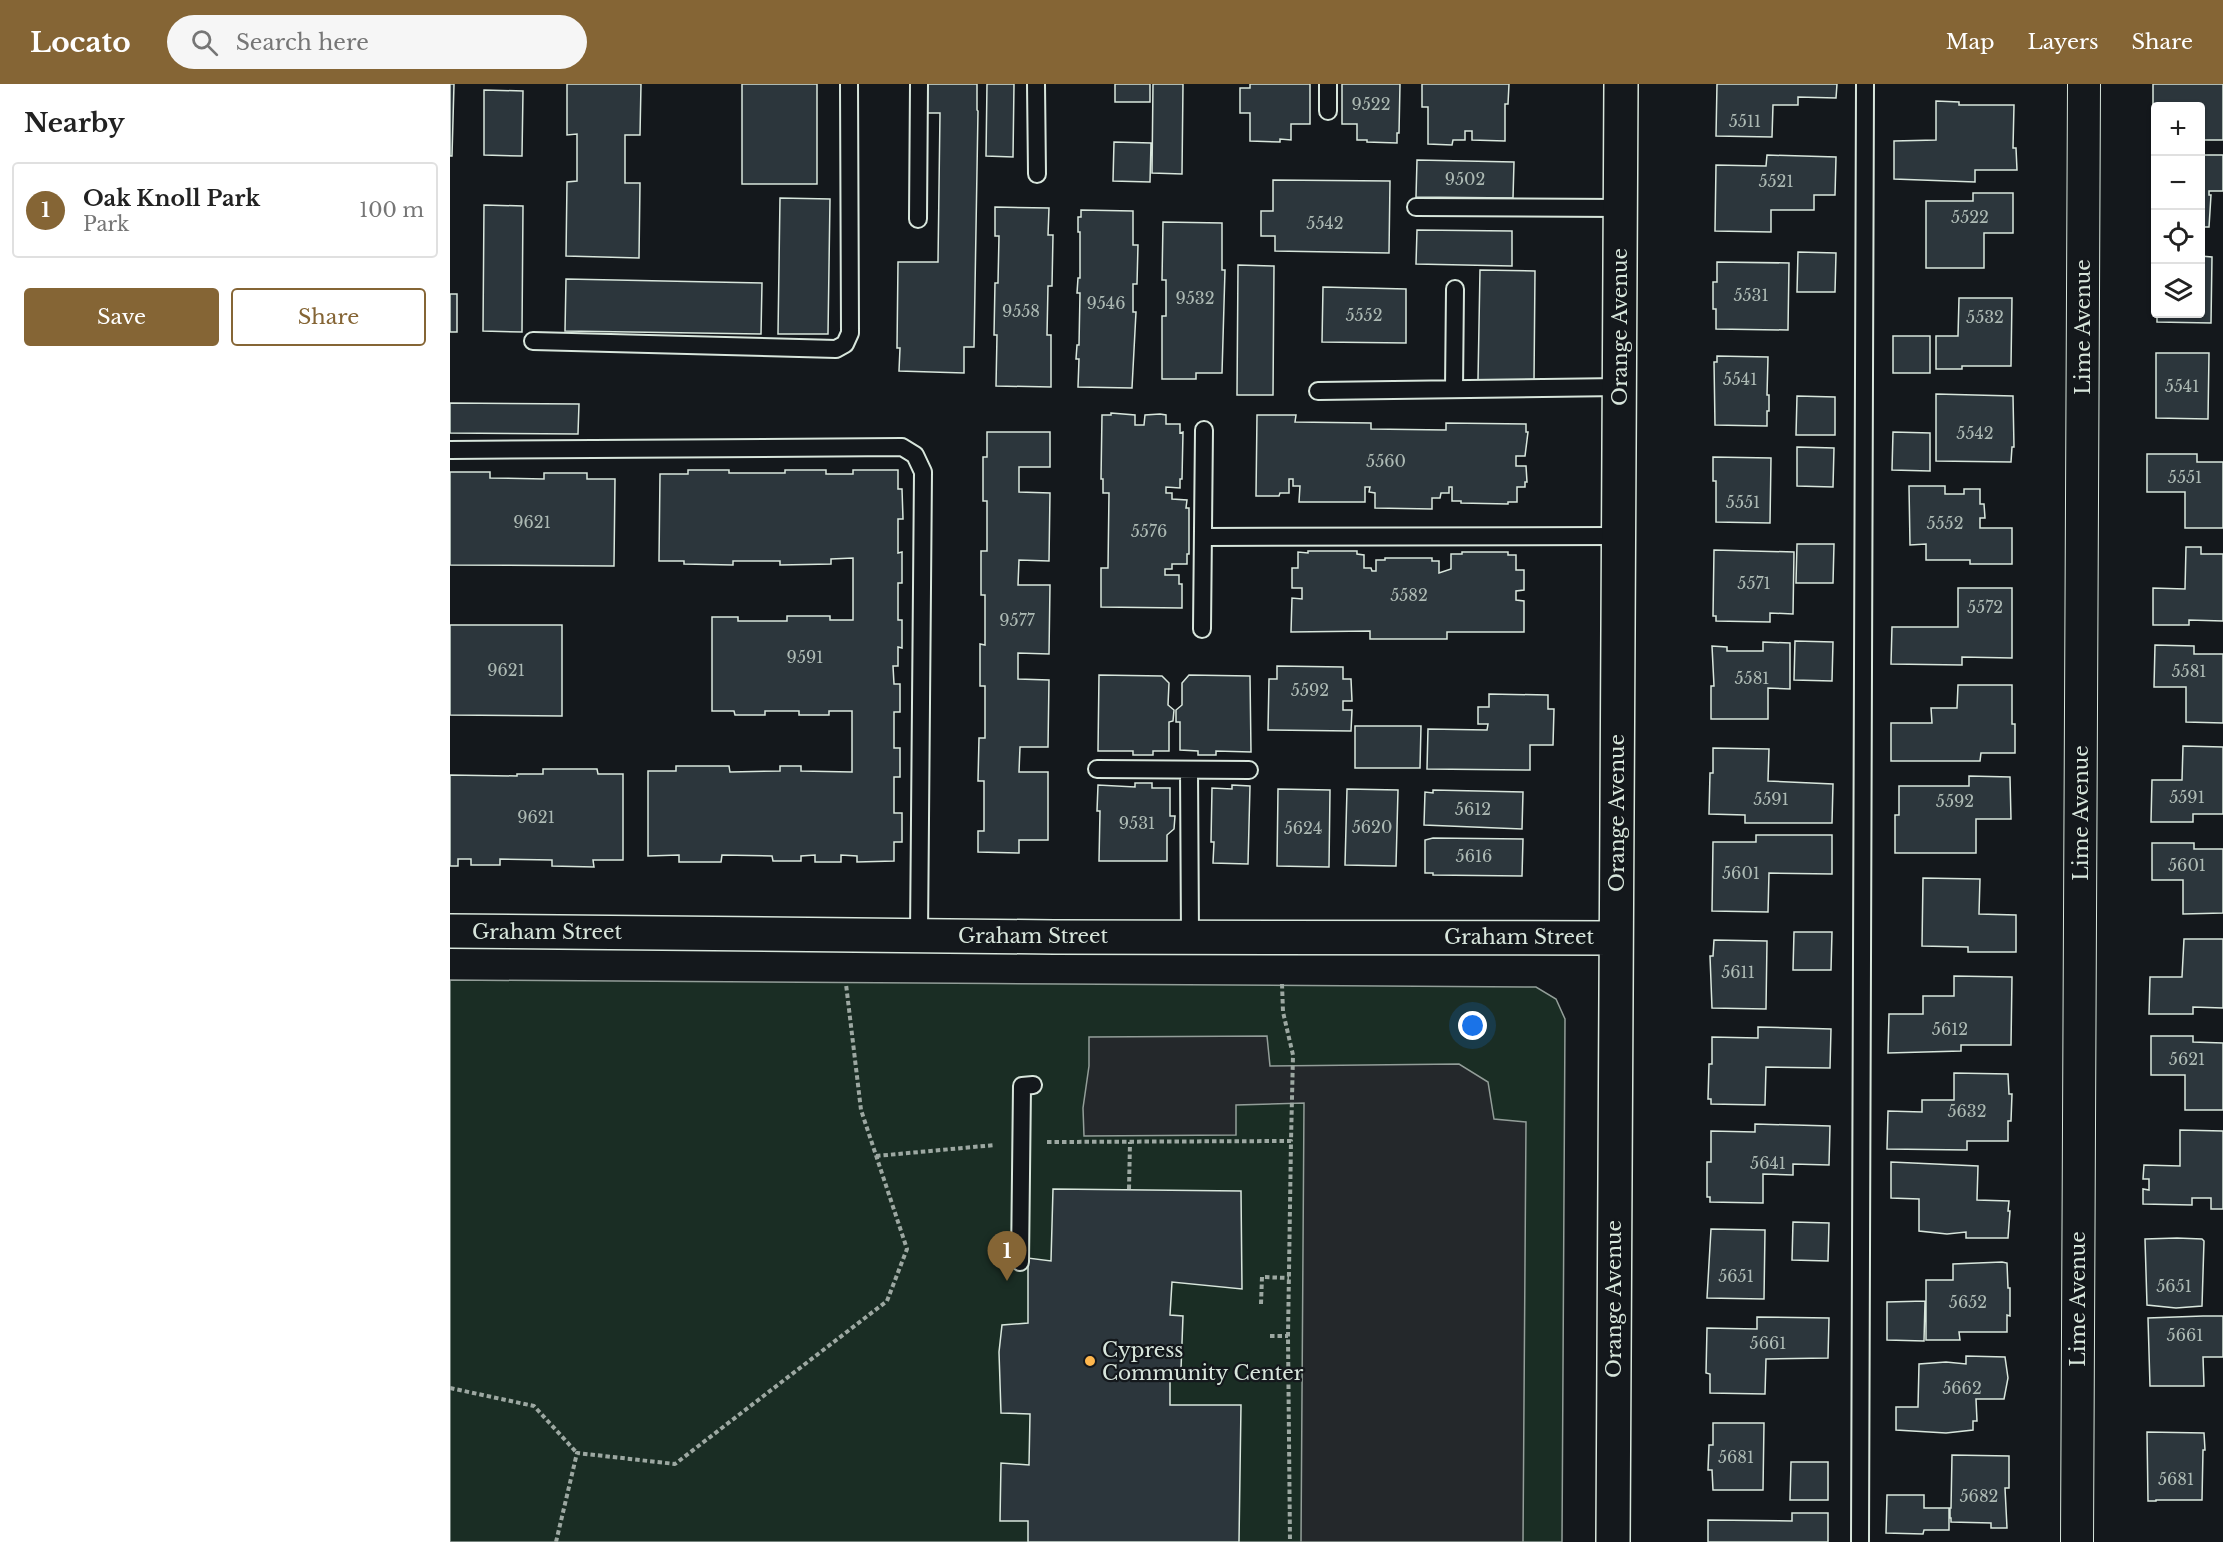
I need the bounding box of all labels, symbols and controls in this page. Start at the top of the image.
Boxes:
search box [167,15,587,69]
text: Locato [30,25,131,60]
icon: search [188,26,221,59]
text: Search here [236,29,369,56]
text: Map [1946,29,1995,55]
text: Layers [2028,29,2099,55]
text: Share [2132,29,2193,55]
house number: 9522 [1351,94,1391,114]
map controls [2151,102,2205,318]
button: + [2151,102,2205,156]
text: Nearby [24,107,125,139]
house number: 5511 [1729,111,1761,131]
button: − [2151,156,2205,210]
house number: 9502 [1445,169,1485,189]
house number: 5521 [1758,171,1794,191]
text: Oak Knoll Park [83,185,260,212]
text: 1 [41,198,50,222]
text: 100 m [359,198,424,222]
house number: 5522 [1951,207,1989,227]
button: locate [2151,210,2205,264]
text: Park [83,212,129,236]
house number: 5542 [1306,213,1344,233]
street label: Orange Avenue [1608,248,1632,406]
street label: Lime Avenue [2071,259,2095,395]
button: layers [2151,264,2205,318]
house number: 5531 [1733,285,1769,305]
button: Save [24,288,219,346]
button: Share [231,288,426,346]
house number: 9532 [1175,288,1215,308]
house number: 9546 [1086,293,1126,313]
house number: 9558 [1002,301,1040,321]
house number: 5552 [1345,305,1383,325]
house number: 5532 [1966,307,2004,327]
house number: 5541 [1723,369,1757,389]
house number: 5541 [2165,376,2199,396]
house number: 5542 [1956,423,1994,443]
house number: 5560 [1366,451,1406,471]
house number: 5551 [2168,467,2202,487]
house number: 5551 [1726,492,1760,512]
house number: 9621 [513,512,551,532]
house number: 5552 [1926,513,1964,533]
house number: 5576 [1131,521,1167,541]
house number: 5571 [1737,573,1771,593]
house number: 5582 [1390,585,1428,605]
house number: 5572 [1967,597,2003,617]
house number: 9577 [999,610,1036,630]
house number: 9591 [787,647,823,667]
house number: 9621 [487,660,525,680]
house number: 5581 [2171,661,2207,681]
house number: 5581 [1734,668,1770,688]
house number: 5592 [1291,680,1329,700]
street label: Orange Avenue [1605,734,1629,892]
street label: Lime Avenue [2069,745,2093,881]
house number: 5591 [2169,787,2205,807]
house number: 5591 [1753,789,1789,809]
house number: 5592 [1936,791,1974,811]
house number: 5612 [1455,799,1491,819]
house number: 9621 [517,807,555,827]
house number: 9531 [1119,813,1155,833]
house number: 5620 [1352,817,1392,837]
house number: 5624 [1284,818,1322,838]
house number: 5616 [1456,846,1492,866]
house number: 5601 [2168,855,2206,875]
house number: 5601 [1722,863,1760,883]
street label: Graham Street [472,920,623,944]
street label: Graham Street [958,924,1109,948]
street label: Graham Street [1444,925,1595,949]
house number: 5611 [1721,962,1755,982]
your location [1458,1011,1487,1040]
house number: 5612 [1932,1019,1968,1039]
house number: 5621 [2169,1049,2205,1069]
house number: 5632 [1947,1101,1987,1121]
house number: 5641 [1750,1153,1786,1173]
street label: Orange Avenue [1602,1220,1626,1378]
street label: Lime Avenue [2066,1231,2090,1367]
pin: 1 [988,1232,1026,1281]
house number: 5651 [1718,1266,1754,1286]
house number: 5651 [2156,1276,2192,1296]
house number: 5652 [1949,1292,1987,1312]
house number: 5661 [2167,1325,2203,1345]
house number: 5661 [1750,1333,1786,1353]
place label: Cypress Community Center [1102,1338,1304,1385]
marker: Cypress Community Center [1083,1354,1097,1368]
house number: 5662 [1942,1378,1982,1398]
house number: 5681 [1718,1447,1754,1467]
house number: 5681 [2158,1469,2194,1489]
house number: 5682 [1960,1486,1998,1506]

